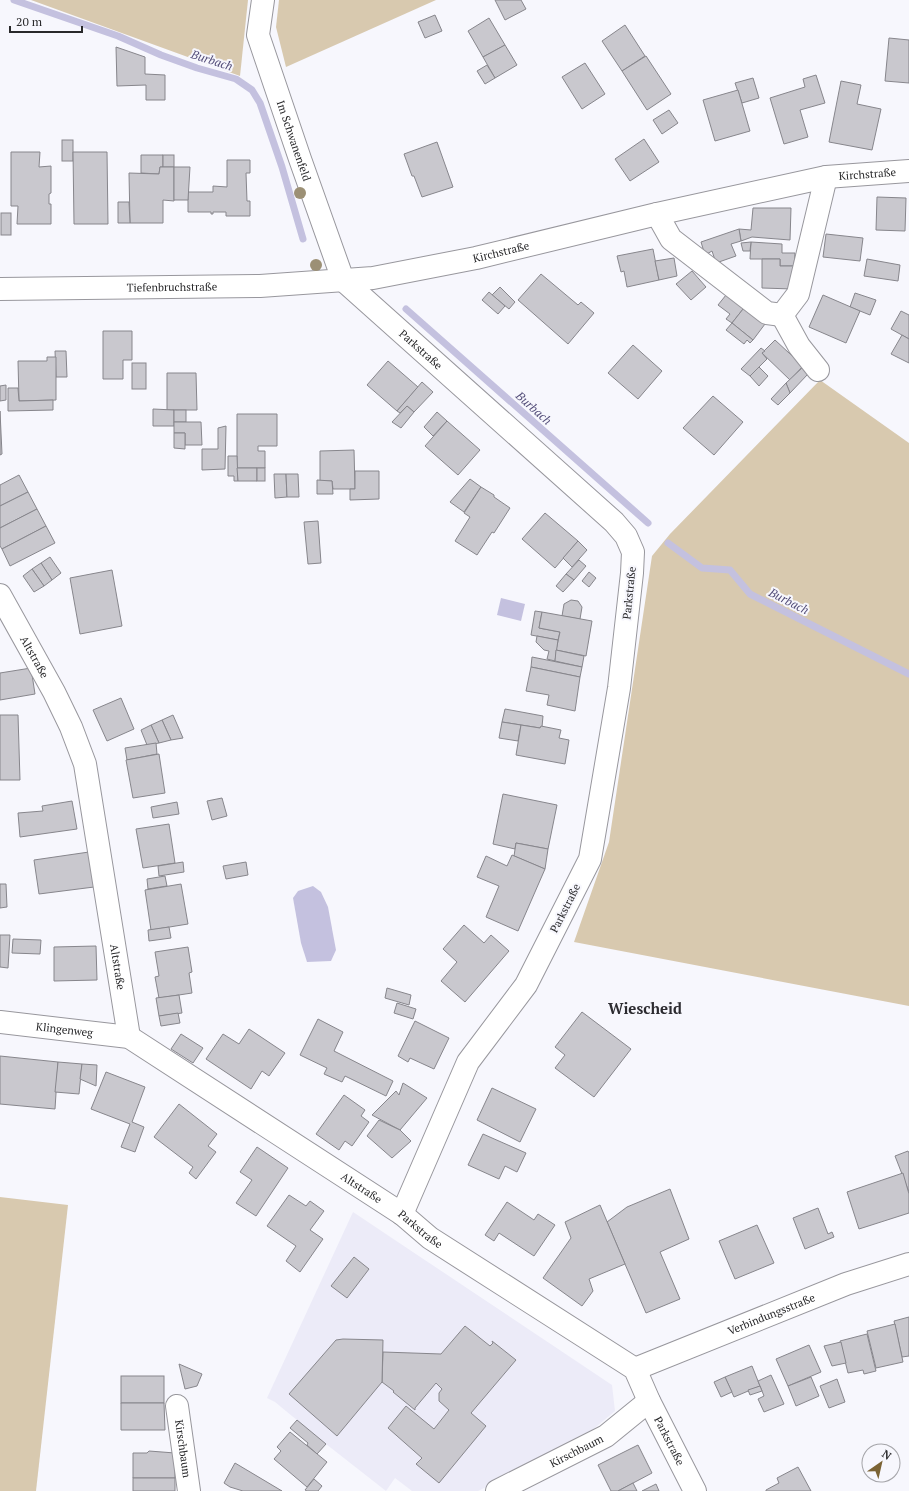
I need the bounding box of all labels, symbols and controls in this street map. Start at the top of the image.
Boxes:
scale bar [10,8,82,34]
text: 20 m [16,14,43,29]
water label: Burbach [188,46,235,74]
street label: Im Schwanenfeld [274,99,314,183]
street label: Kirchstraße [838,165,897,183]
street label: Kirchstraße [471,238,531,266]
street label: Tiefenbruchstraße [127,279,218,295]
street label: Parkstraße [396,327,446,373]
water label: Burbach [512,387,555,428]
street label: Parkstraße [619,565,639,620]
water label: Burbach [766,584,811,617]
street label: Altstraße [17,633,52,681]
street label: Parkstraße [547,881,584,935]
street label: Altstraße [107,943,128,991]
district label: Wiescheid [608,998,682,1018]
street label: Klingenweg [35,1019,94,1040]
street label: Altstraße [338,1169,385,1206]
street label: Parkstraße [395,1207,446,1251]
street label: Verbindungsstraße [726,1290,817,1338]
street label: Parkstraße [651,1414,688,1468]
street label: Kirschbaum [172,1419,194,1479]
street label: Kirschbaum [547,1431,606,1470]
north arrow [861,1443,901,1483]
text: N [879,1447,895,1463]

